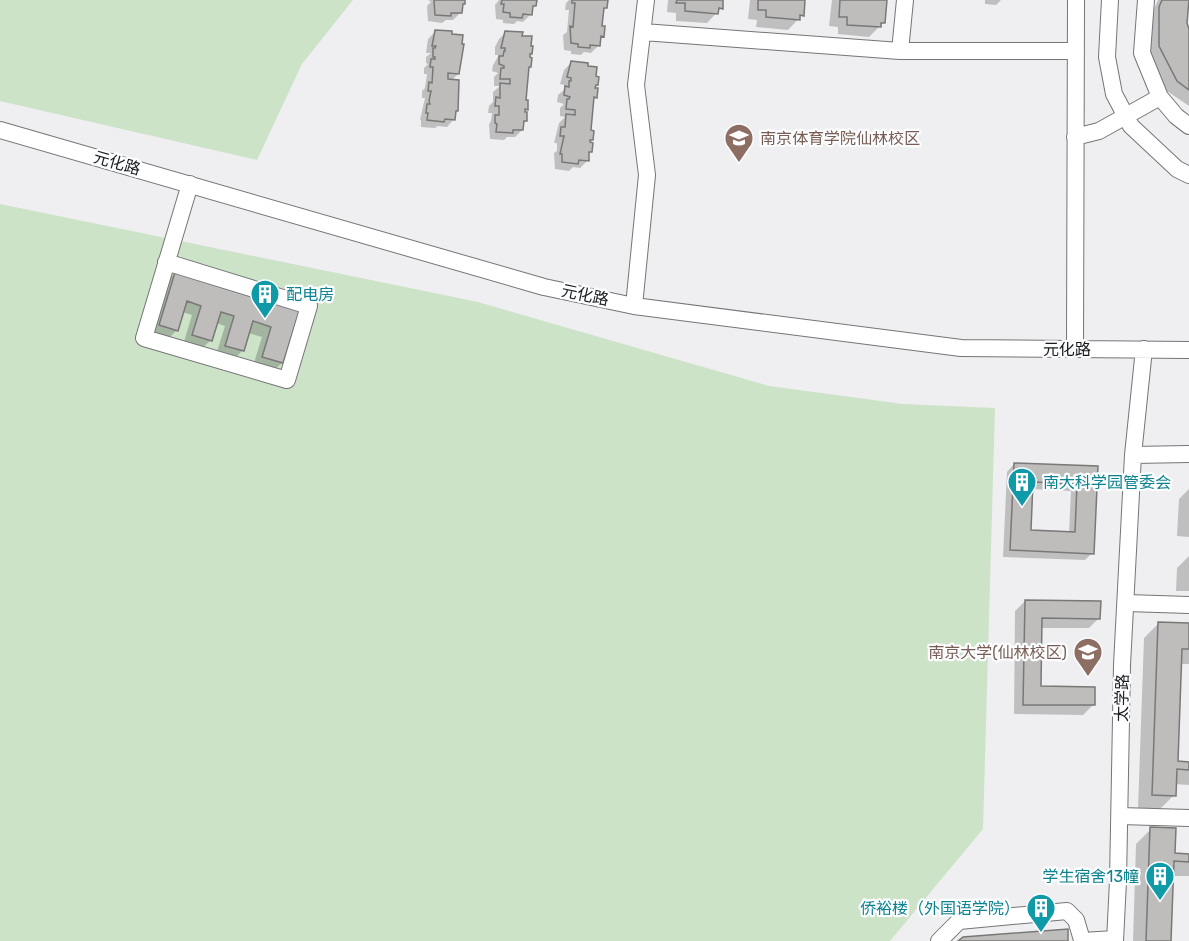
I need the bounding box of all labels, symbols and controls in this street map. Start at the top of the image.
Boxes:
school or university icon: 南京体育学院仙林校区 [723,122,755,164]
place label: 南京体育学院仙林校区 [760,129,920,148]
street label: 元化路 [91,147,143,179]
building icon: 配电房 [249,278,281,320]
street label: 元化路 [560,281,610,309]
place label: 配电房 [286,285,334,304]
street label: 元化路 [1043,340,1091,359]
building icon: 南大科学园管委会 [1006,466,1038,508]
place label: 南大科学园管委会 [1043,473,1171,492]
school or university icon: 南京大学(仙林校区) [1072,636,1104,678]
place label: 南京大学(仙林校区) [928,643,1067,662]
street label: 太学路 [1112,674,1132,722]
building icon: 学生宿舍13幢 [1144,860,1176,902]
place label: 学生宿舍13幢 [1043,867,1139,886]
building icon: 侨裕楼（外国语学院） [1025,892,1057,934]
place label: 侨裕楼（外国语学院） [860,899,1020,918]

